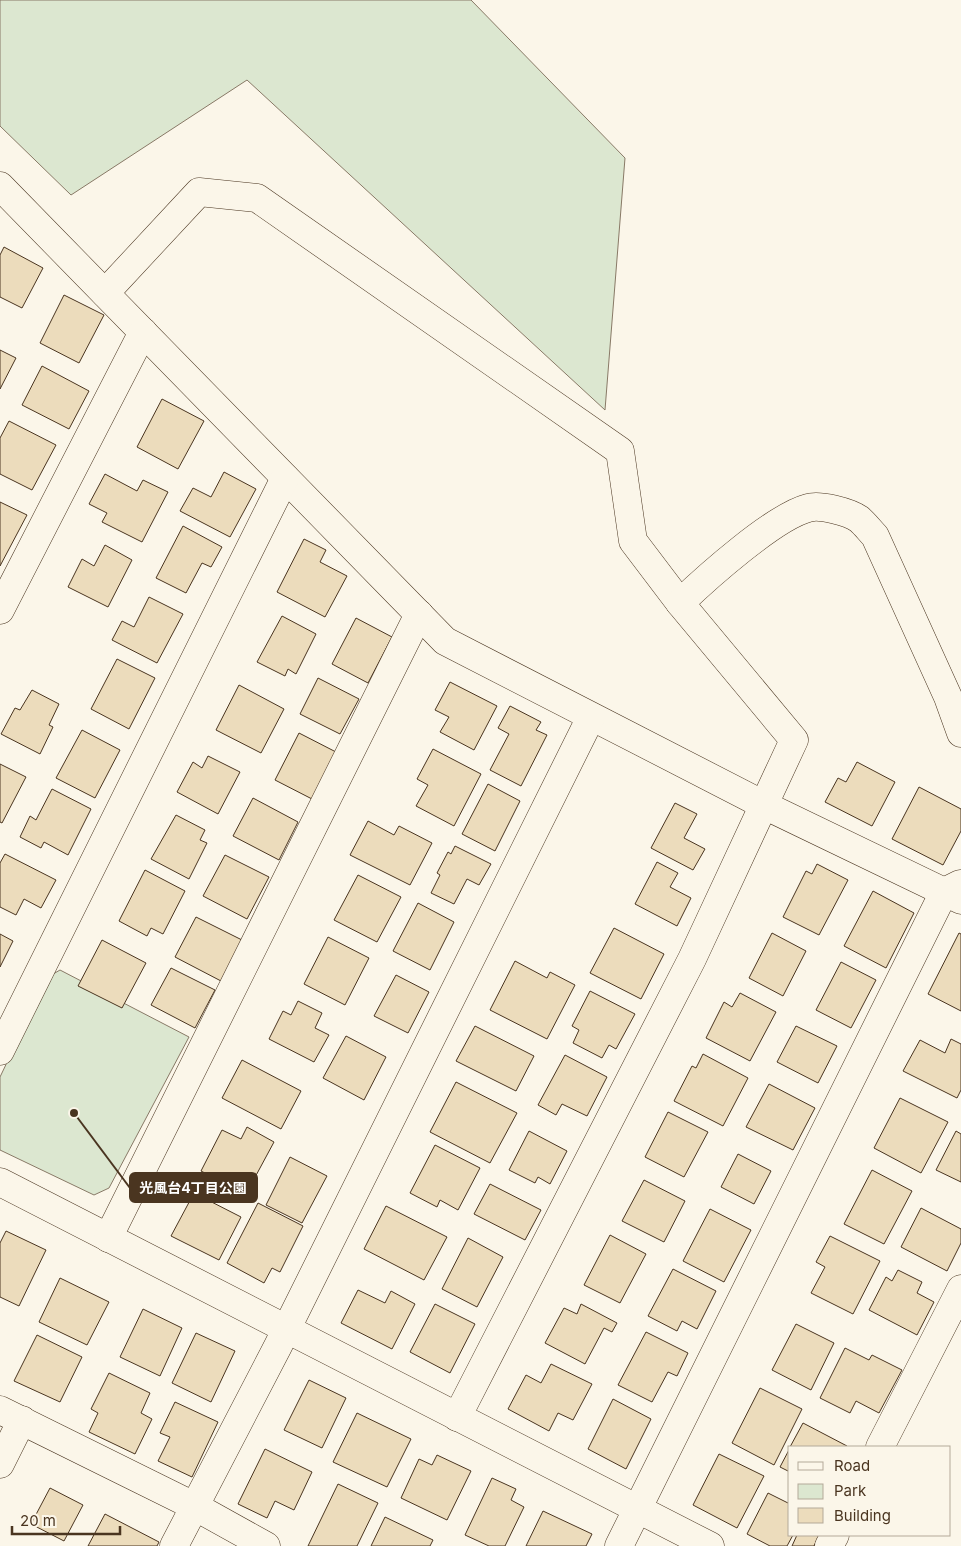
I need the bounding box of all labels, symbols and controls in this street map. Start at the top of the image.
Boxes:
callout: 光風台4丁目公園 [130,1173,257,1202]
text: 光風台4丁目公園 [139,1179,247,1196]
legend [788,1446,951,1536]
text: Road [834,1456,870,1475]
text: Park [834,1481,867,1500]
scale bar [12,1504,120,1536]
text: Building [834,1506,891,1525]
text: 20 m [20,1511,56,1530]

